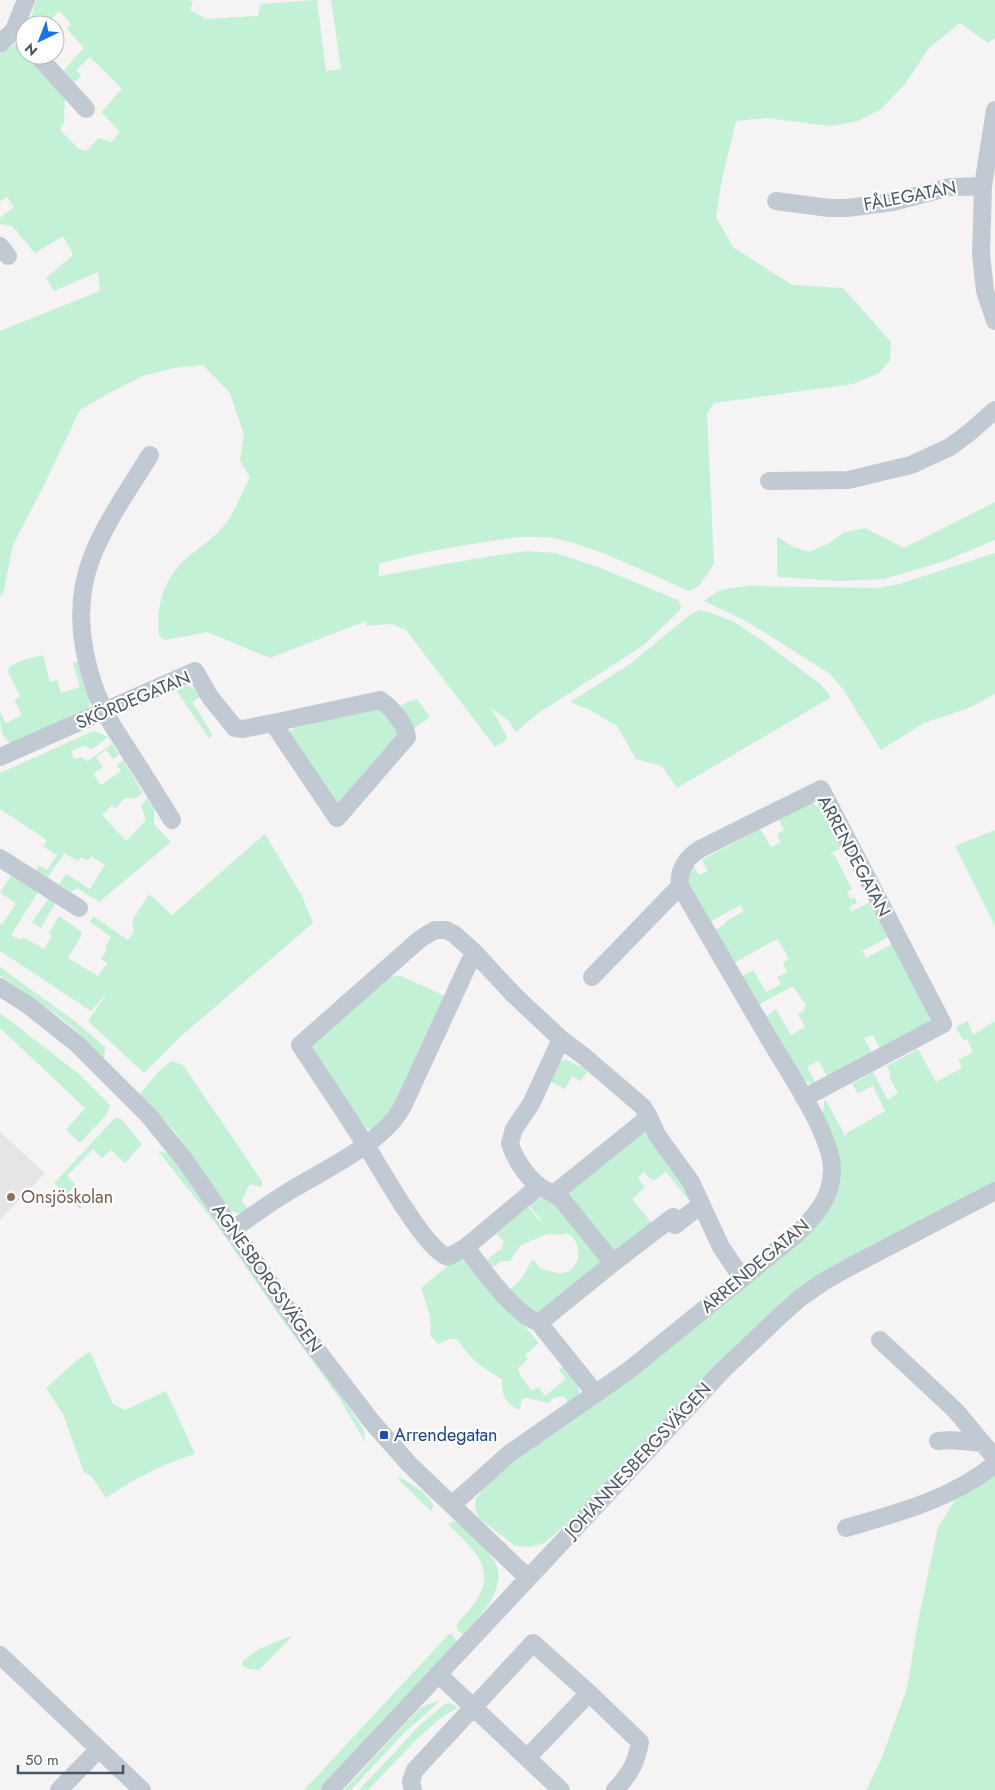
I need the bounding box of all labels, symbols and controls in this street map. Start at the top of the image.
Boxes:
north arrow [15,15,65,65]
text: N [20,38,42,61]
street label: FÅLEGATAN [861,174,959,218]
street label: SKÖRDEGATAN [72,664,194,736]
street label: ARRENDEGATAN [811,791,897,921]
place label: Onsjöskolan [21,1184,113,1210]
marker: Onsjöskolan [5,1191,17,1203]
street label: AGNESBORGSVÄGEN [206,1198,328,1358]
street label: ARRENDEGATAN [695,1213,815,1319]
street label: JOHANNESBERGSVÄGEN [558,1377,717,1545]
place label: Arrendegatan [394,1422,498,1448]
marker: Arrendegatan [378,1429,390,1441]
scale bar [18,1742,122,1774]
text: 50 m [25,1749,59,1771]

